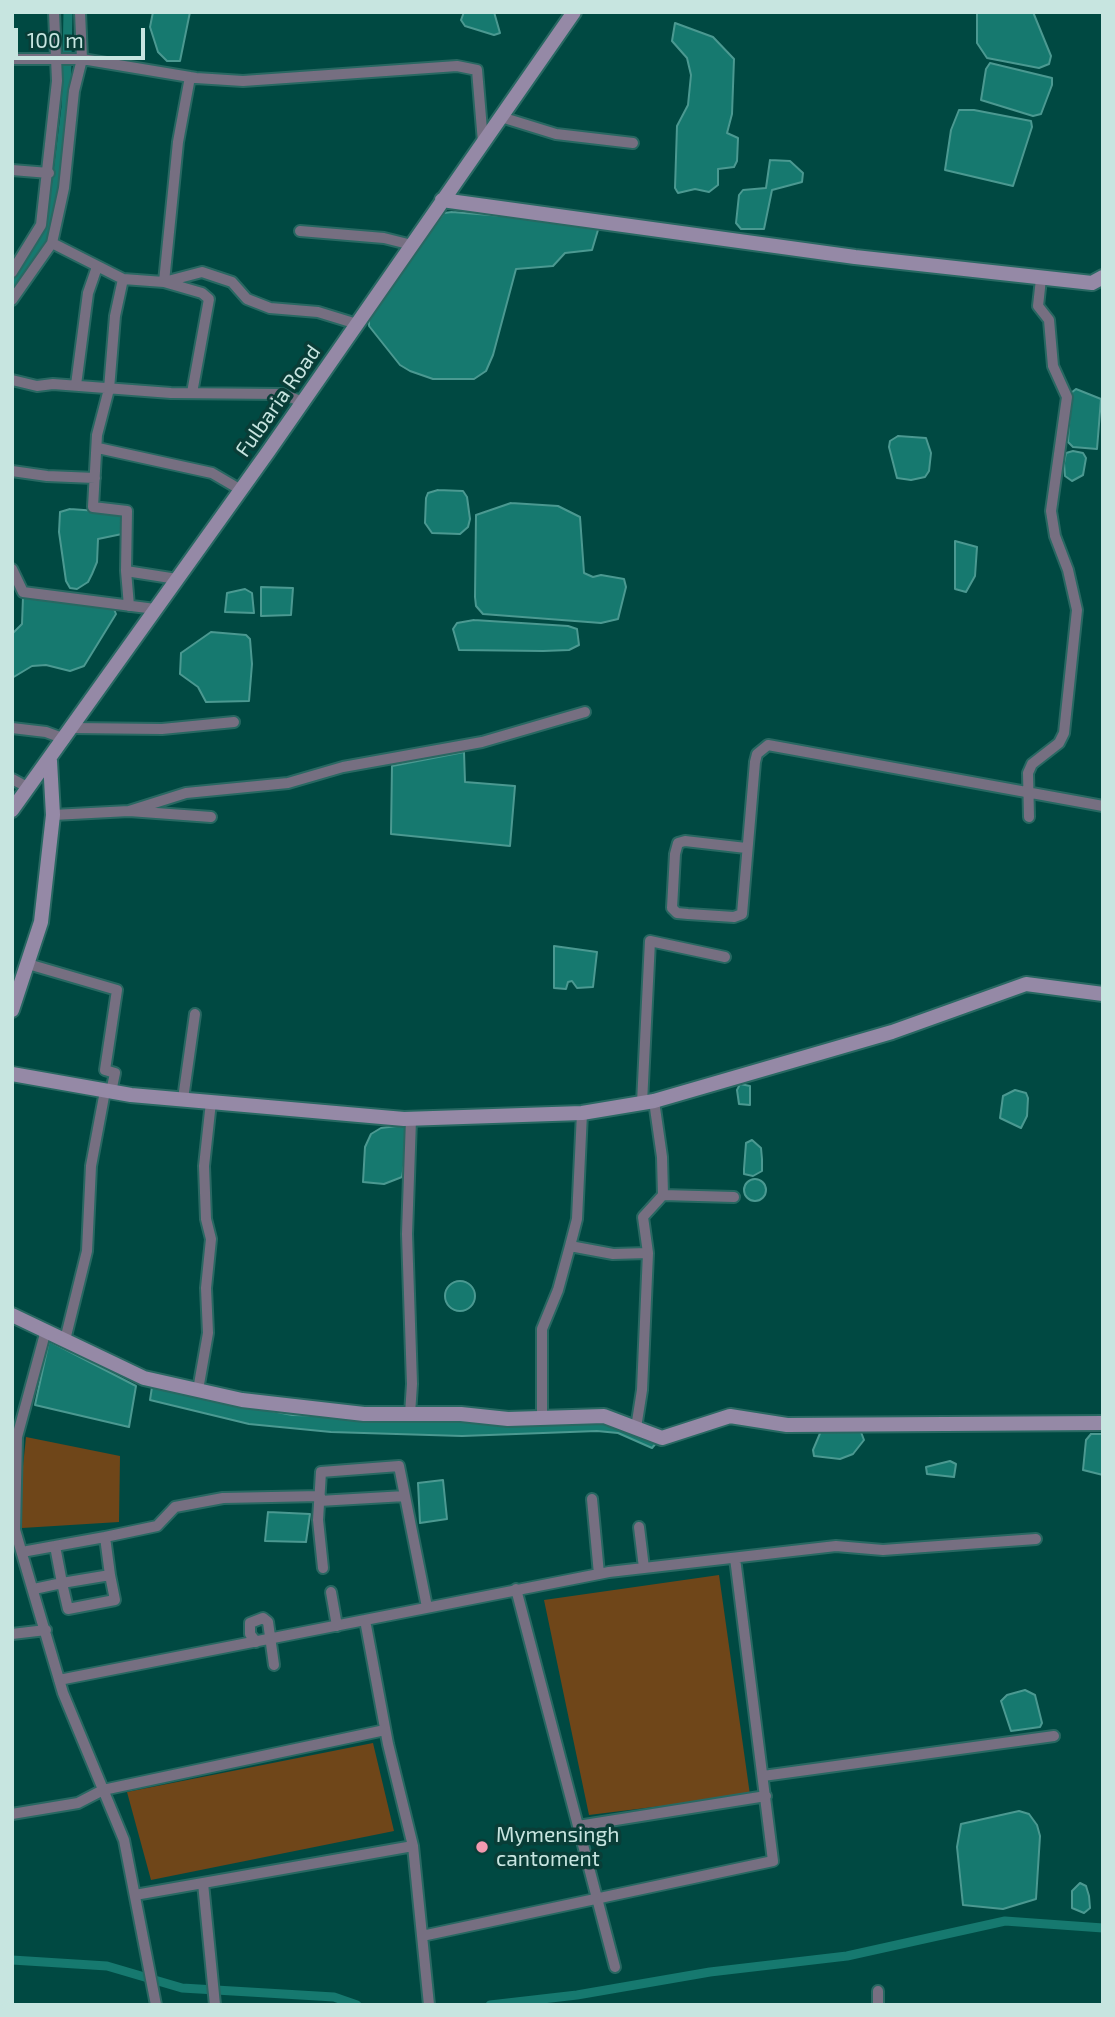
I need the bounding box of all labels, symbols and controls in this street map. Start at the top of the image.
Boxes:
scale bar [18,14,149,58]
text: 100 m [27,27,84,52]
street label: Fulbaria Road [230,340,326,462]
place label: Mymensingh cantoment [496,1822,619,1872]
marker: Mymensingh cantoment [474,1839,490,1855]

